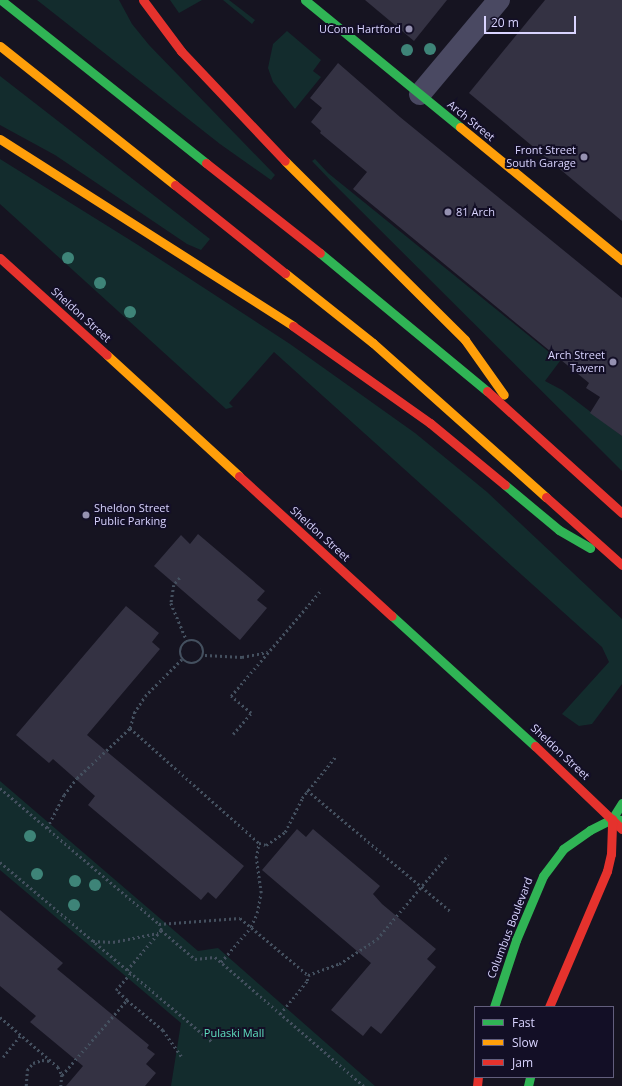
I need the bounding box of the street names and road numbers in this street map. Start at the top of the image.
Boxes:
street label: Arch Street [445,98,497,144]
street label: Sheldon Street [49,285,113,345]
street label: Sheldon Street [288,504,352,564]
street label: Sheldon Street [528,721,592,783]
street label: Columbus Boulevard [485,876,535,980]

